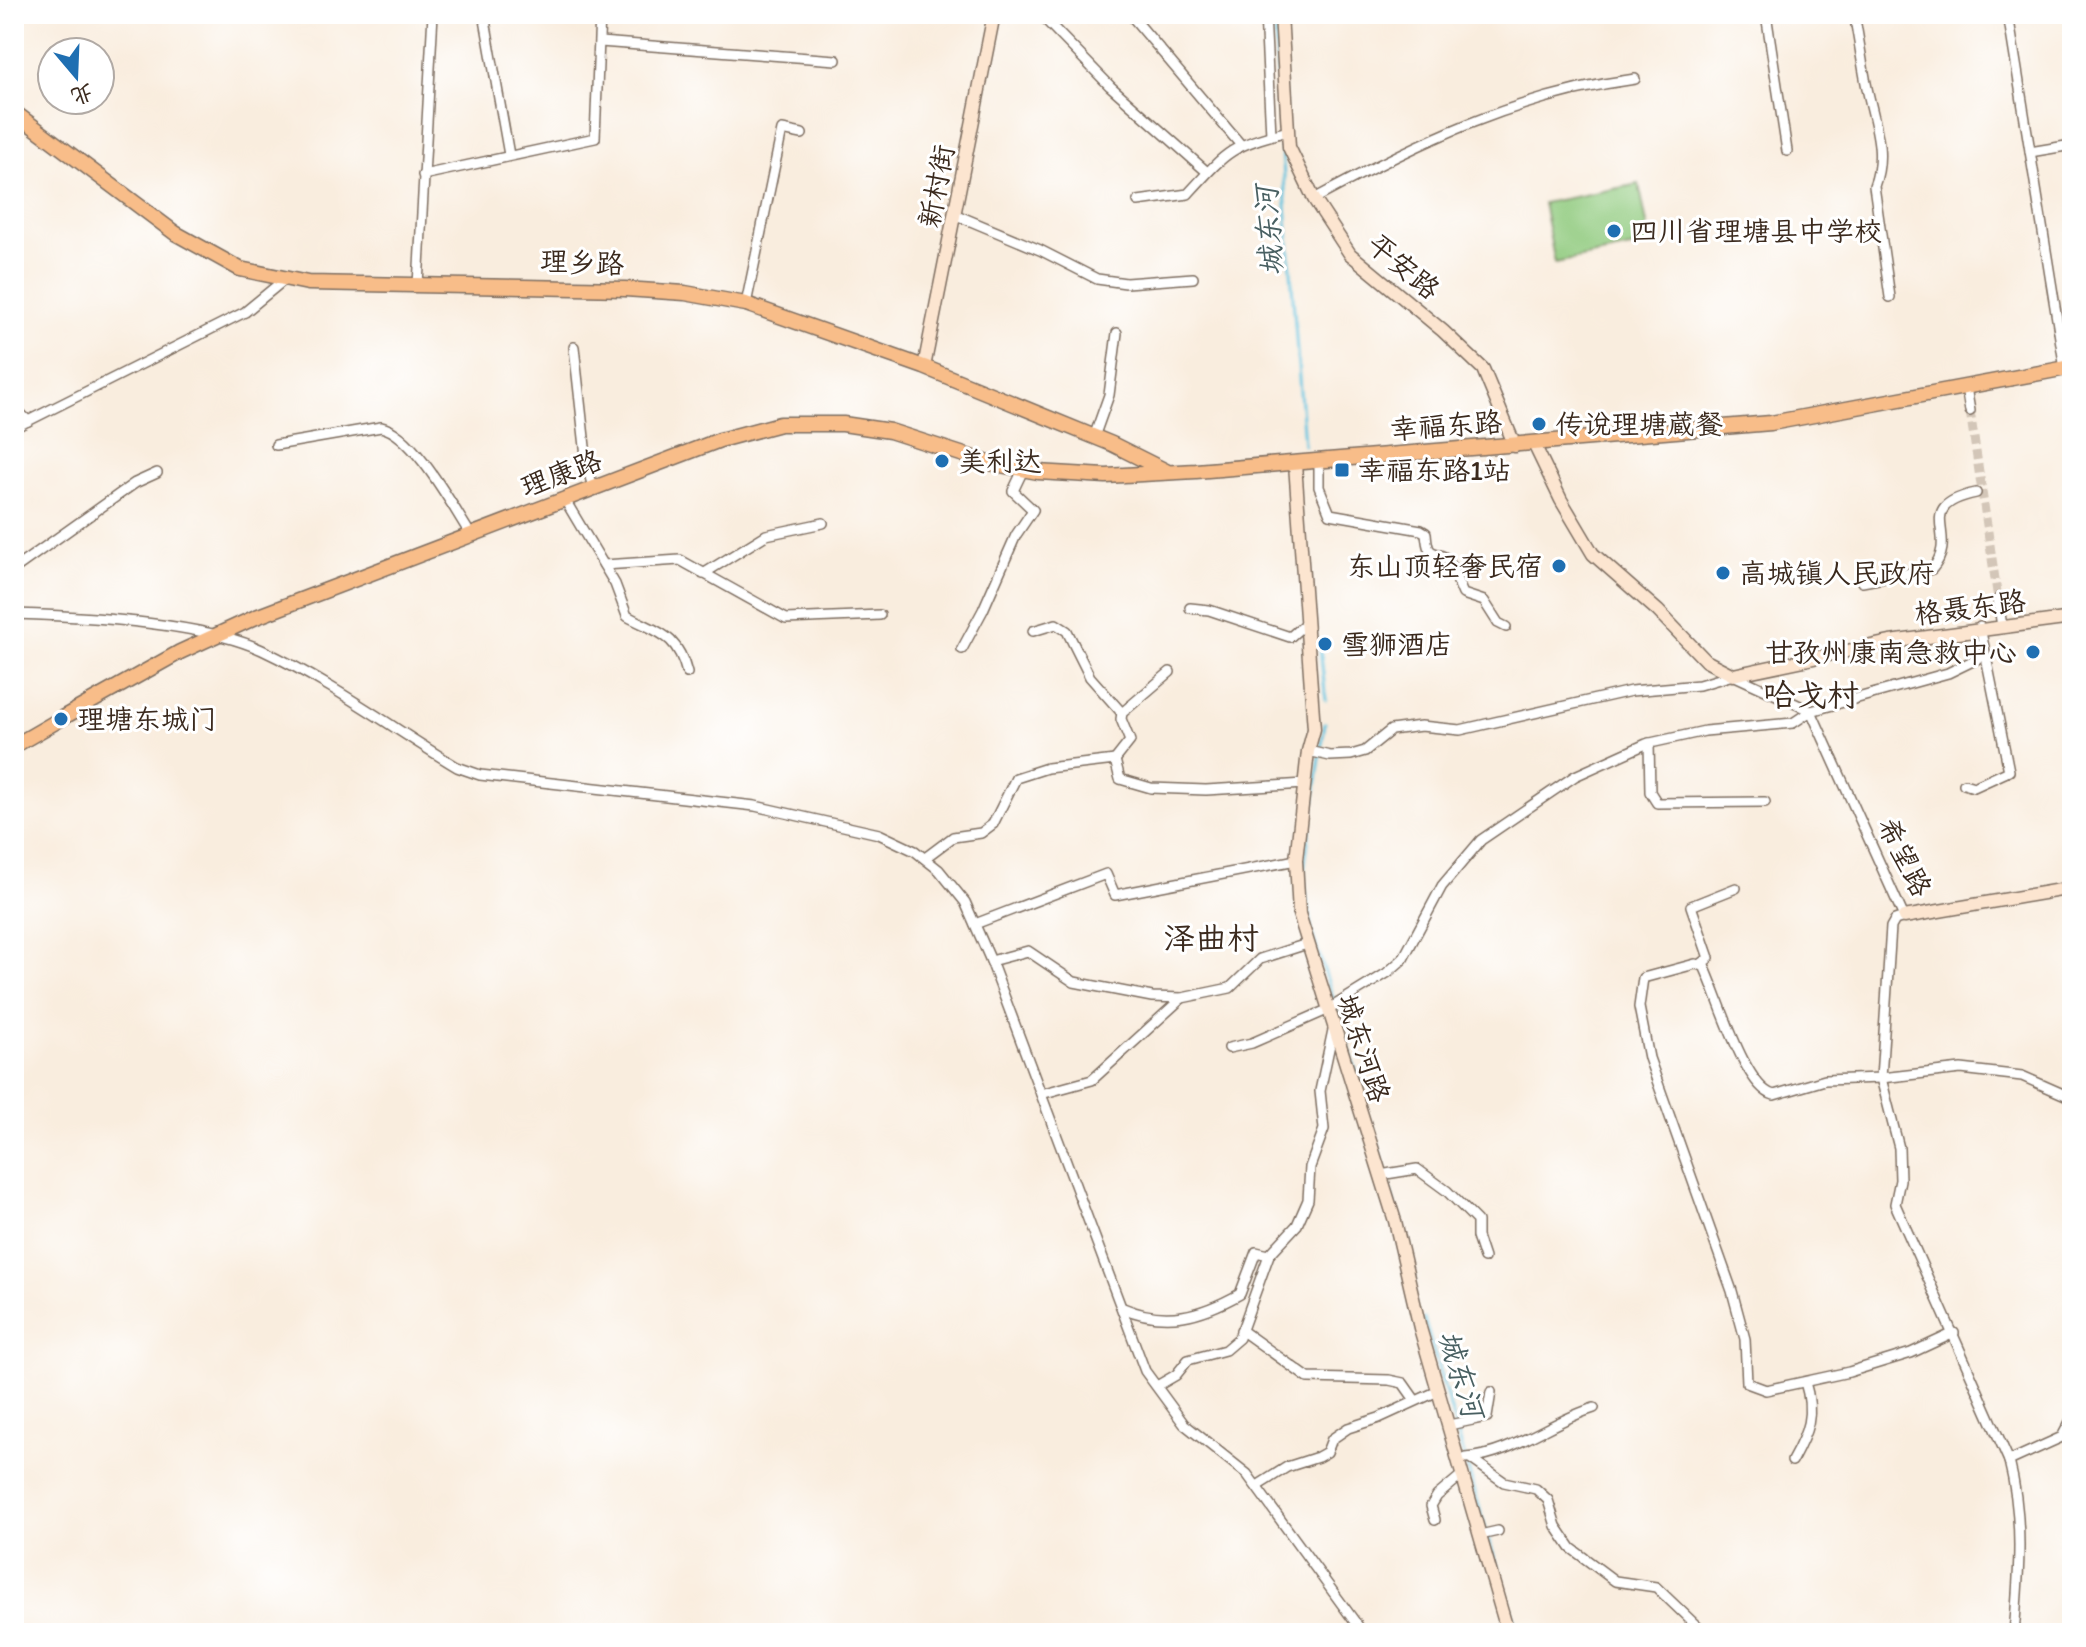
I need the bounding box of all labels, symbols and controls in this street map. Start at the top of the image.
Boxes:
north arrow [36,36,116,116]
text: 北 [68,78,97,111]
street label: 新村街 [911,142,961,230]
water label: 城东河 [1247,180,1290,277]
place label: 四川省理塘县中学校 [1630,214,1882,248]
marker: 四川省理塘县中学校 [1605,222,1623,240]
street label: 平安路 [1361,226,1447,306]
street label: 理乡路 [539,244,625,280]
street label: 幸福东路 [1389,404,1503,446]
place label: 传说理塘蔵餐 [1555,407,1723,441]
marker: 传说理塘蔵餐 [1530,415,1548,433]
street label: 理康路 [516,442,606,504]
place label: 美利达 [958,444,1042,478]
marker: 美利达 [933,452,951,470]
place label: 幸福东路1站 [1358,453,1511,487]
marker: 幸福东路1站 [1333,461,1351,479]
place label: 东山顶轻奢民宿 [1347,549,1543,583]
place label: 高城镇人民政府 [1739,556,1935,590]
marker: 东山顶轻奢民宿 [1550,557,1568,575]
marker: 高城镇人民政府 [1714,564,1732,582]
street label: 格聂东路 [1912,583,2028,631]
place label: 雪狮酒店 [1341,627,1453,661]
marker: 雪狮酒店 [1316,635,1334,653]
place label: 甘孜州康南急救中心 [1765,635,2017,669]
marker: 甘孜州康南急救中心 [2024,643,2042,661]
district label: 哈戈村 [1763,676,1859,714]
place label: 理塘东城门 [77,702,217,736]
marker: 理塘东城门 [52,710,70,728]
street label: 希望路 [1871,812,1939,902]
district label: 泽曲村 [1163,919,1259,957]
street label: 城东河路 [1331,989,1397,1107]
water label: 城东河 [1431,1325,1494,1427]

